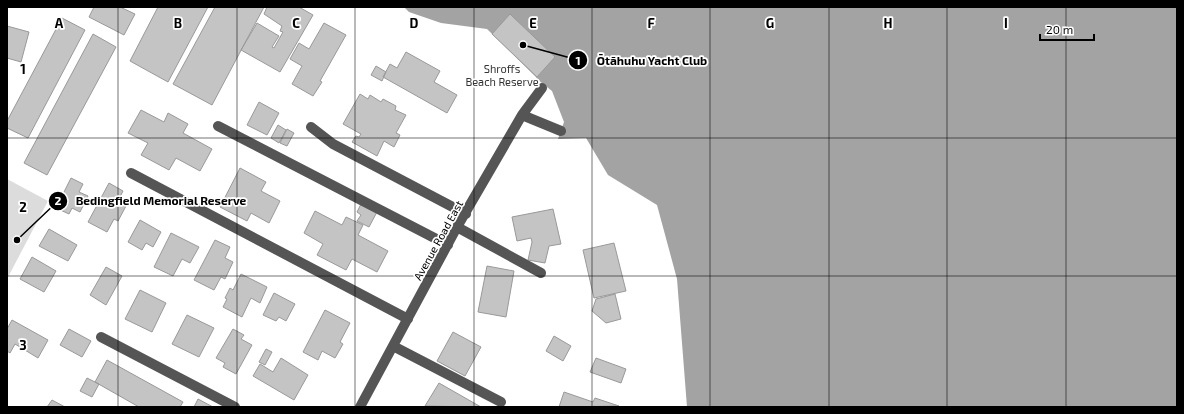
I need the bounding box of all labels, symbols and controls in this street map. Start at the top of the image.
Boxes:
text: A [55,15,64,31]
text: B [174,15,182,31]
text: C [292,15,300,31]
text: D [410,15,419,31]
text: E [529,15,537,31]
text: F [647,15,655,31]
text: G [766,15,774,31]
text: H [884,15,893,31]
text: I [1004,15,1008,31]
scale bar [1040,16,1094,42]
text: 20 m [1046,22,1073,36]
callout: Ōtāhuhu Yacht Club [568,48,715,72]
text: 1 [575,53,581,67]
text: Ōtāhuhu Yacht Club [597,53,707,67]
text: 1 [20,61,26,77]
park label: Shroffs Beach Reserve [465,62,539,88]
callout: Bedingfield Memorial Reserve [48,189,255,213]
text: 2 [55,193,62,207]
text: Bedingfield Memorial Reserve [76,193,247,207]
street label: Avenue Road East [411,198,465,282]
text: 2 [19,199,27,215]
text: 3 [19,337,27,353]

